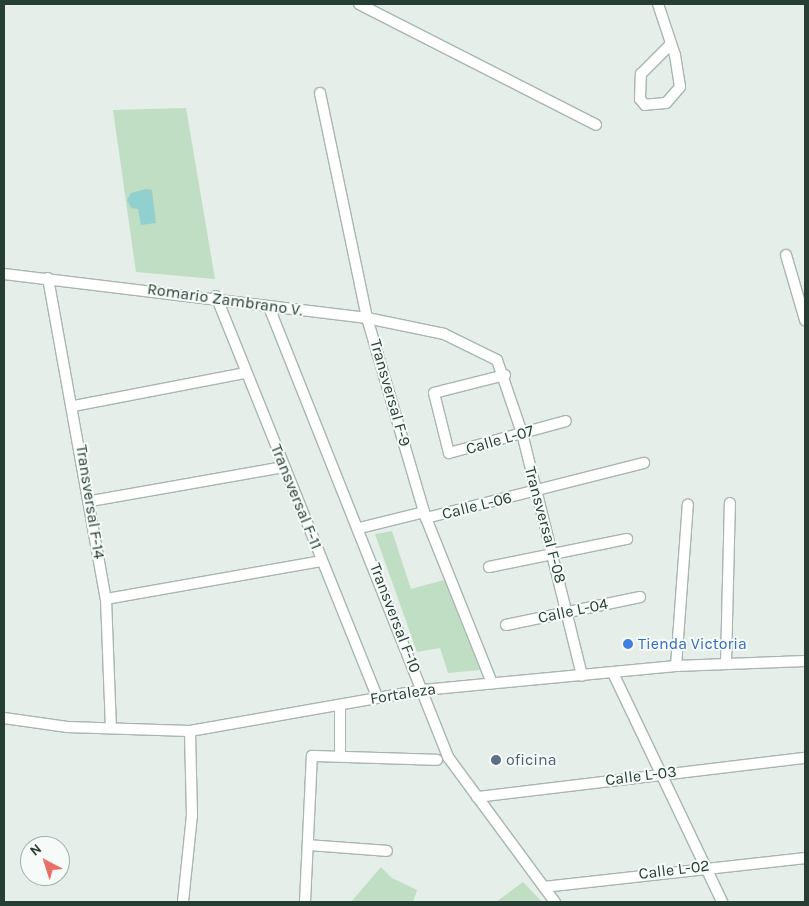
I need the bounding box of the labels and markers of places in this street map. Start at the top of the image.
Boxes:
place label: Tienda Victoria [638,634,747,654]
marker: Tienda Victoria [622,638,634,650]
place label: oficina [506,750,556,770]
marker: oficina [490,754,502,766]

